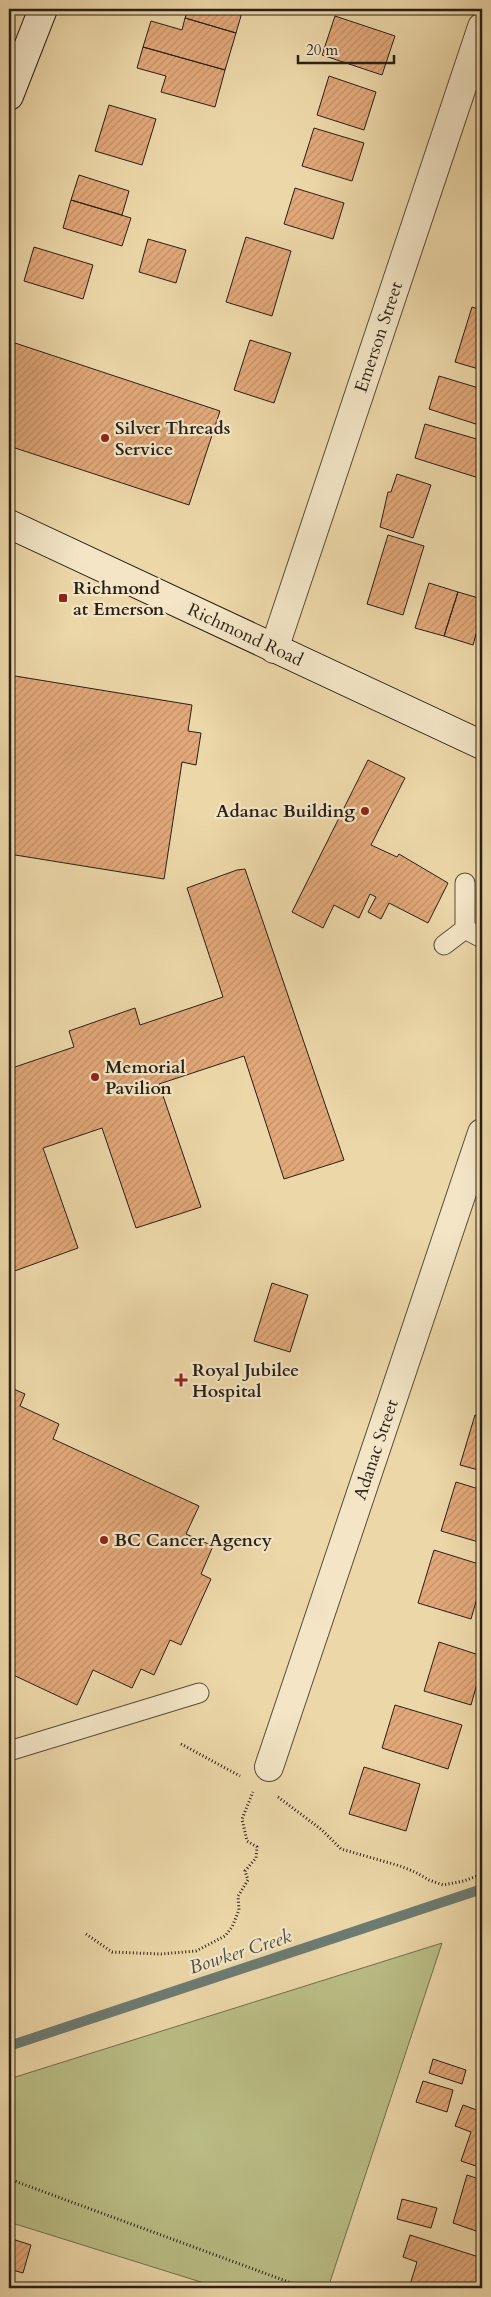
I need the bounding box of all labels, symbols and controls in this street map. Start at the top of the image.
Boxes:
scale bar [298,32,395,64]
text: 20 m [306,40,338,60]
street label: Emerson Street [349,278,409,396]
place label: Silver Threads Service [115,416,230,462]
marker: Silver Threads Service [99,432,111,444]
place label: Richmond at Emerson [73,576,165,622]
marker: Richmond at Emerson [57,592,69,604]
street label: Richmond Road [183,597,307,673]
place label: Adanac Building [216,799,355,824]
marker: Adanac Building [359,805,371,817]
place label: Memorial Pavilion [105,1055,185,1101]
marker: Memorial Pavilion [89,1071,101,1083]
place label: Royal Jubilee Hospital [192,1358,299,1404]
marker: Royal Jubilee Hospital [174,1373,188,1387]
street label: Adanac Street [348,1396,405,1503]
place label: BC Cancer Agency [114,1528,273,1553]
marker: BC Cancer Agency [98,1534,110,1546]
water label: Bowker Creek [186,1923,296,1981]

